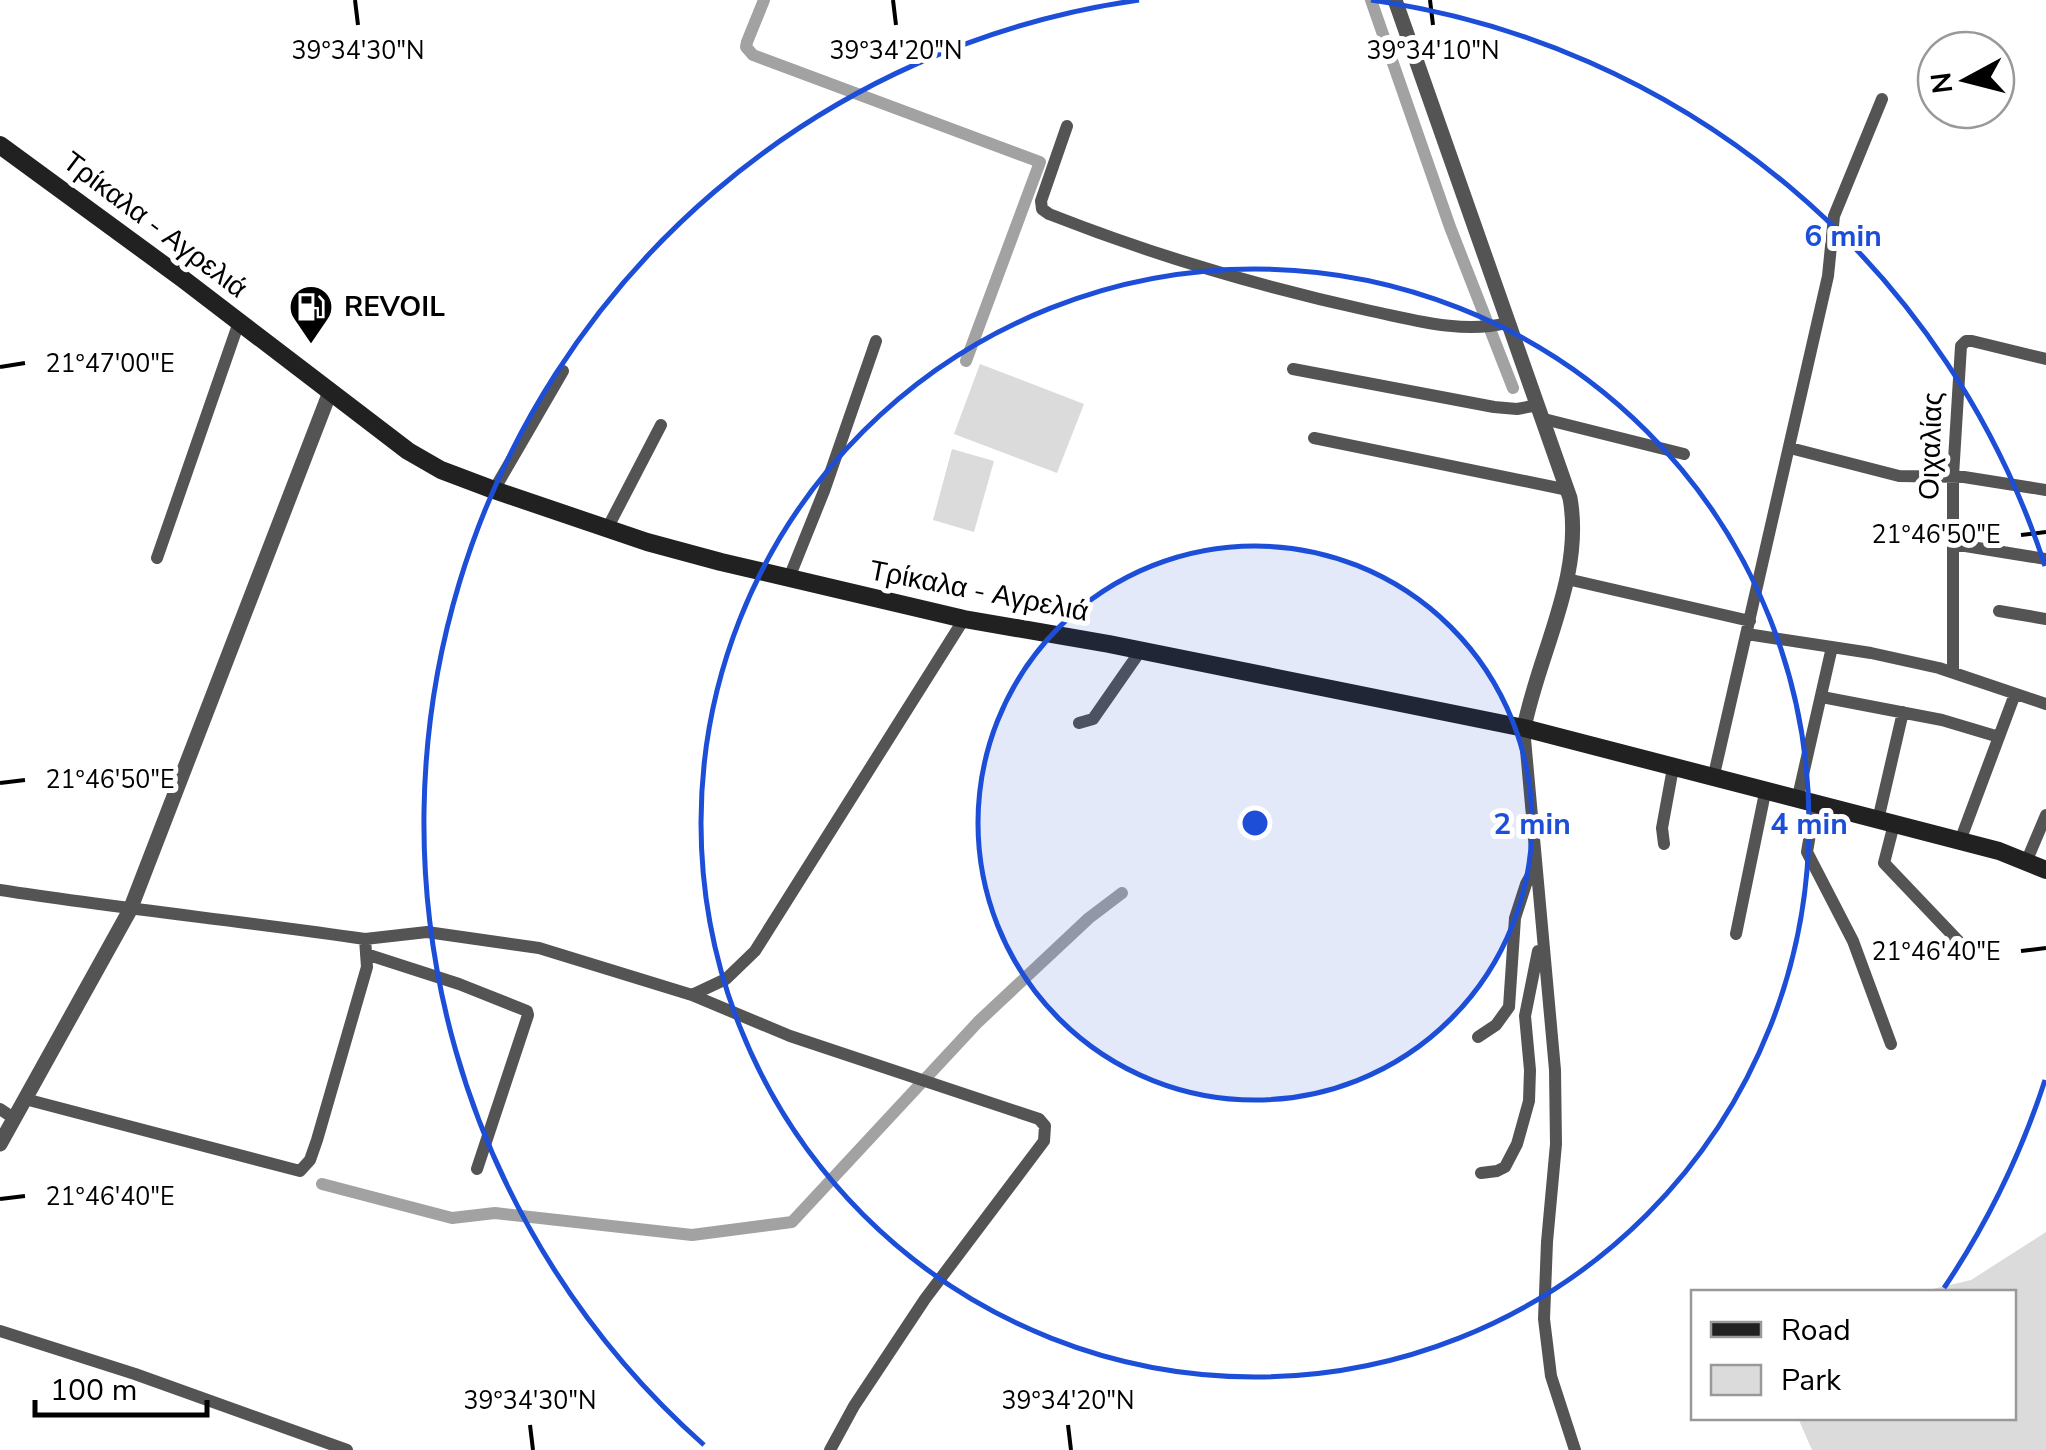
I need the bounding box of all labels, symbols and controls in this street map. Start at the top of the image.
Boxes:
north arrow [1916,30,2016,130]
text: 39°34'30"N [291,34,425,68]
text: 39°34'20"N [829,34,963,68]
text: 39°34'10"N [1366,34,1500,68]
text: N [1922,70,1962,96]
street label: Τρίκαλα - Αγρελιά [55,143,255,307]
text: 6 min [1804,216,1882,257]
fuel station icon: REVOIL [288,284,334,345]
place label: REVOIL [344,288,445,326]
text: 21°47'00"E [45,347,175,381]
street label: Οιχαλίας [1910,391,1952,501]
text: 21°46'50"E [1871,518,2001,552]
street label: Τρίκαλα - Αγρελιά [866,551,1092,631]
text: 21°46'50"E [45,763,175,797]
text: 2 min [1493,804,1571,845]
text: 4 min [1770,804,1848,845]
centre of rings [1237,805,1273,841]
text: 21°46'40"E [1871,935,2001,969]
text: 21°46'40"E [45,1180,175,1214]
legend [1691,1290,2016,1420]
text: Road [1781,1310,1851,1351]
scale bar [35,1355,208,1417]
text: Park [1781,1360,1842,1401]
text: 100 m [50,1370,137,1411]
text: 39°34'30"N [463,1384,597,1418]
text: 39°34'20"N [1001,1384,1135,1418]

